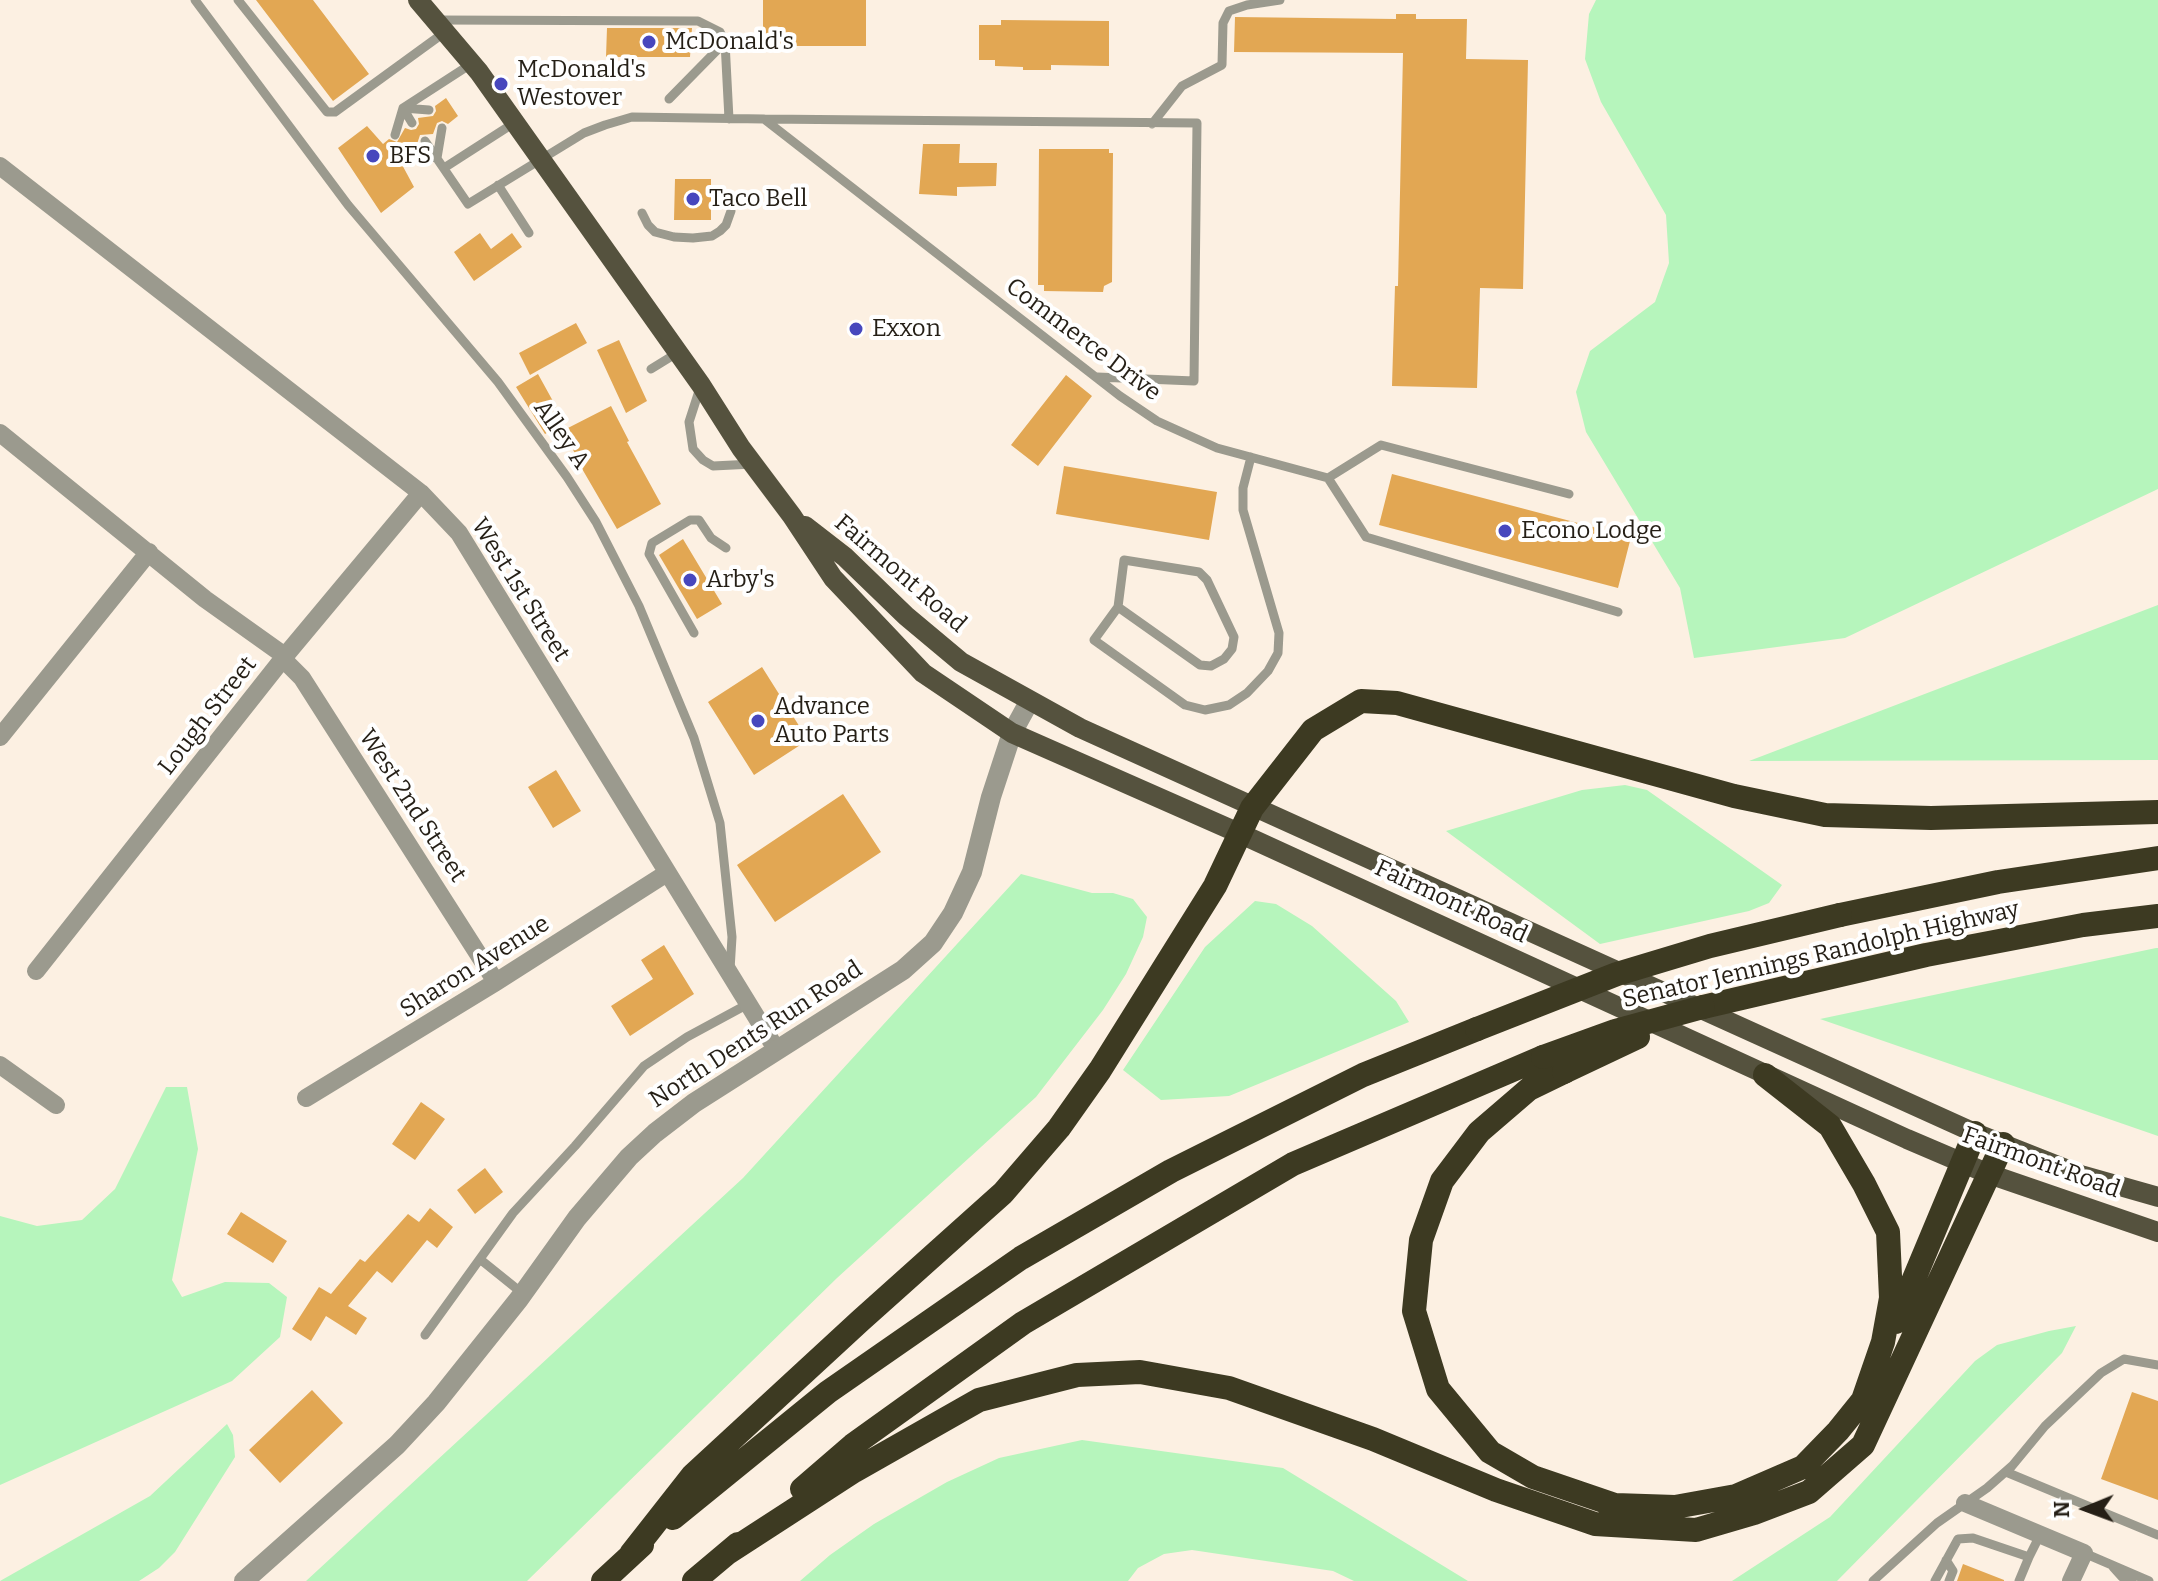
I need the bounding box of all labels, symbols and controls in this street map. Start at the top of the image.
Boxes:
place label: McDonald's [665,28,794,56]
marker: McDonald's [640,33,658,51]
place label: McDonald's Westover [517,56,646,112]
marker: McDonald's Westover [492,75,510,93]
place label: BFS [389,142,431,170]
marker: BFS [364,147,382,165]
place label: Taco Bell [709,185,807,213]
marker: Taco Bell [684,190,702,208]
street label: Commerce Drive [1000,272,1166,408]
place label: Exxon [872,315,941,343]
marker: Exxon [847,320,865,338]
street label: Alley A [527,395,595,475]
street label: Fairmont Road [828,509,972,639]
street label: West 1st Street [465,513,575,667]
place label: Econo Lodge [1521,517,1662,545]
marker: Econo Lodge [1496,522,1514,540]
place label: Arby's [706,566,775,594]
marker: Arby's [681,571,699,589]
street label: Lough Street [153,651,263,781]
place label: Advance Auto Parts [774,693,890,749]
marker: Advance Auto Parts [749,712,767,730]
street label: West 2nd Street [352,724,472,888]
street label: Fairmont Road [1370,854,1532,950]
street label: Senator Jennings Randolph Highway [1620,895,2022,1015]
street label: Sharon Avenue [395,910,555,1024]
street label: North Dents Run Road [644,955,868,1115]
street label: Fairmont Road [1958,1121,2124,1205]
north arrow [2046,1469,2126,1549]
text: N [2048,1501,2075,1518]

